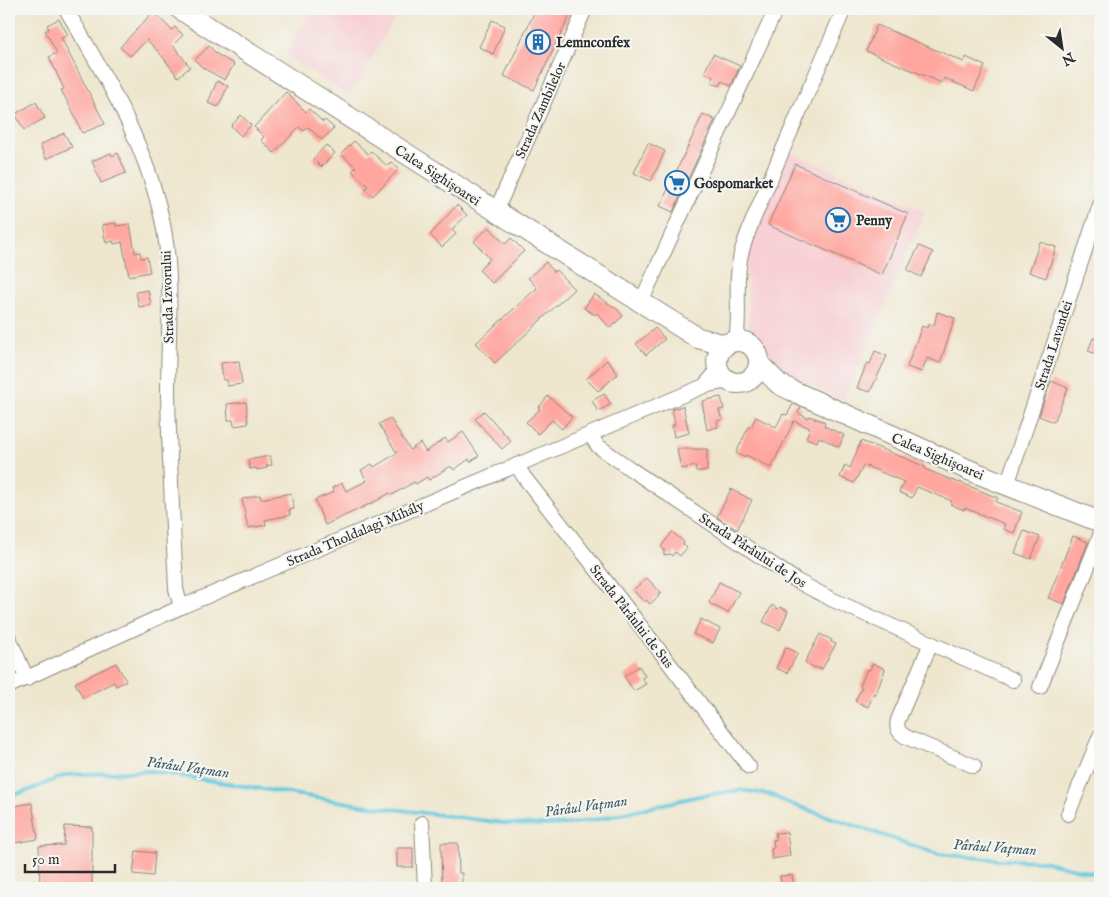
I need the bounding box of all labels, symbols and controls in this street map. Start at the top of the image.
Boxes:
north arrow [1036,22,1086,72]
building icon: Lemnconfex [525,29,551,55]
place label: Lemnconfex [556,34,630,52]
text: N [1058,47,1079,69]
street label: Strada Zambilelor [512,59,570,162]
street label: Calea Sighișoarei [391,141,484,210]
supermarket icon: Gospomarket [664,170,690,196]
place label: Gospomarket [694,175,774,193]
supermarket icon: Penny [825,207,851,233]
place label: Penny [856,212,893,230]
street label: Strada Izvorului [157,250,179,344]
street label: Strada Lavandei [1031,298,1077,392]
street label: Calea Sighișoarei [889,429,987,485]
street label: Strada Tholdalagi Mihály [284,497,427,571]
street label: Strada Pârâului de Jos [695,509,810,592]
street label: Strada Pârâului de Sus [585,561,677,672]
water label: Pârâul Vațman [145,752,231,783]
water label: Pârâul Vațman [543,791,629,822]
water label: Pârâul Vațman [953,835,1037,860]
scale bar [25,842,115,874]
text: 50 m [32,850,60,869]

